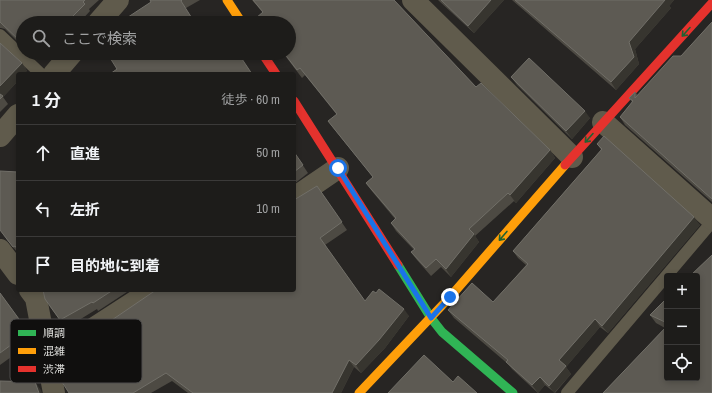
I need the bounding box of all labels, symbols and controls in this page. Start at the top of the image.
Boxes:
search box [16,16,296,60]
icon: search [30,27,52,49]
one-way arrow [681,27,690,37]
text: ここで検索 [62,28,137,49]
text: 1 分 [32,88,61,111]
text: 徒歩 · 60 m [221,91,280,108]
one-way arrow [584,133,593,143]
icon: ahead [32,142,54,164]
text: 直進 [70,143,100,164]
text: 50 m [256,144,280,161]
route start [329,159,347,177]
icon: left [32,198,54,220]
text: 左折 [70,199,100,220]
text: 10 m [256,200,280,217]
one-way arrow [498,231,508,241]
icon: arrive [32,254,54,276]
text: 目的地に到着 [70,255,160,276]
map controls [664,273,700,381]
button: + [664,273,700,309]
route end [441,288,459,306]
button: − [664,309,700,345]
legend [10,319,142,383]
text: 順調 [43,326,65,340]
text: 混雑 [43,344,65,358]
button: locate [664,345,700,381]
text: 渋滞 [43,362,65,376]

